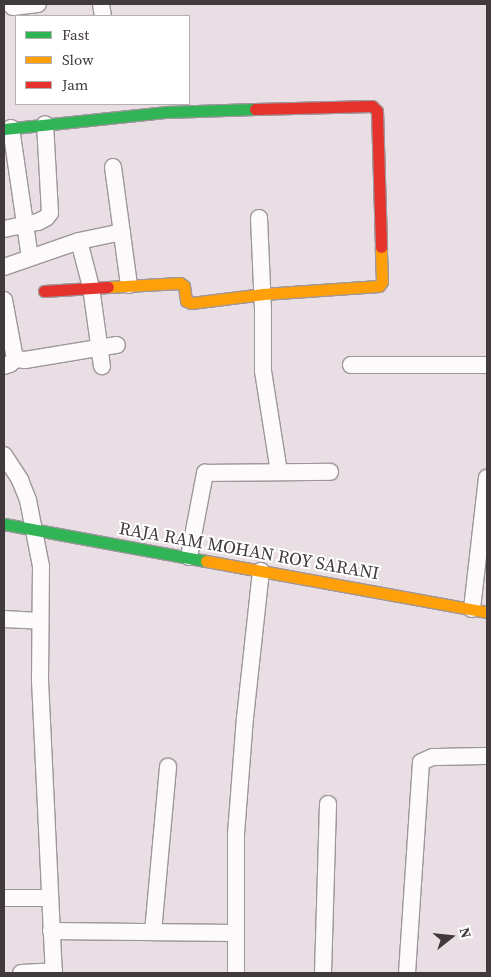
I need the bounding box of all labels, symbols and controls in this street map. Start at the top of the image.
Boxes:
legend [15,15,190,105]
text: Fast [62,24,89,45]
text: Slow [62,49,94,70]
text: Jam [62,74,88,95]
street label: RAJA RAM MOHAN ROY SARANI [117,517,381,585]
north arrow [426,912,476,962]
text: N [454,925,476,941]

